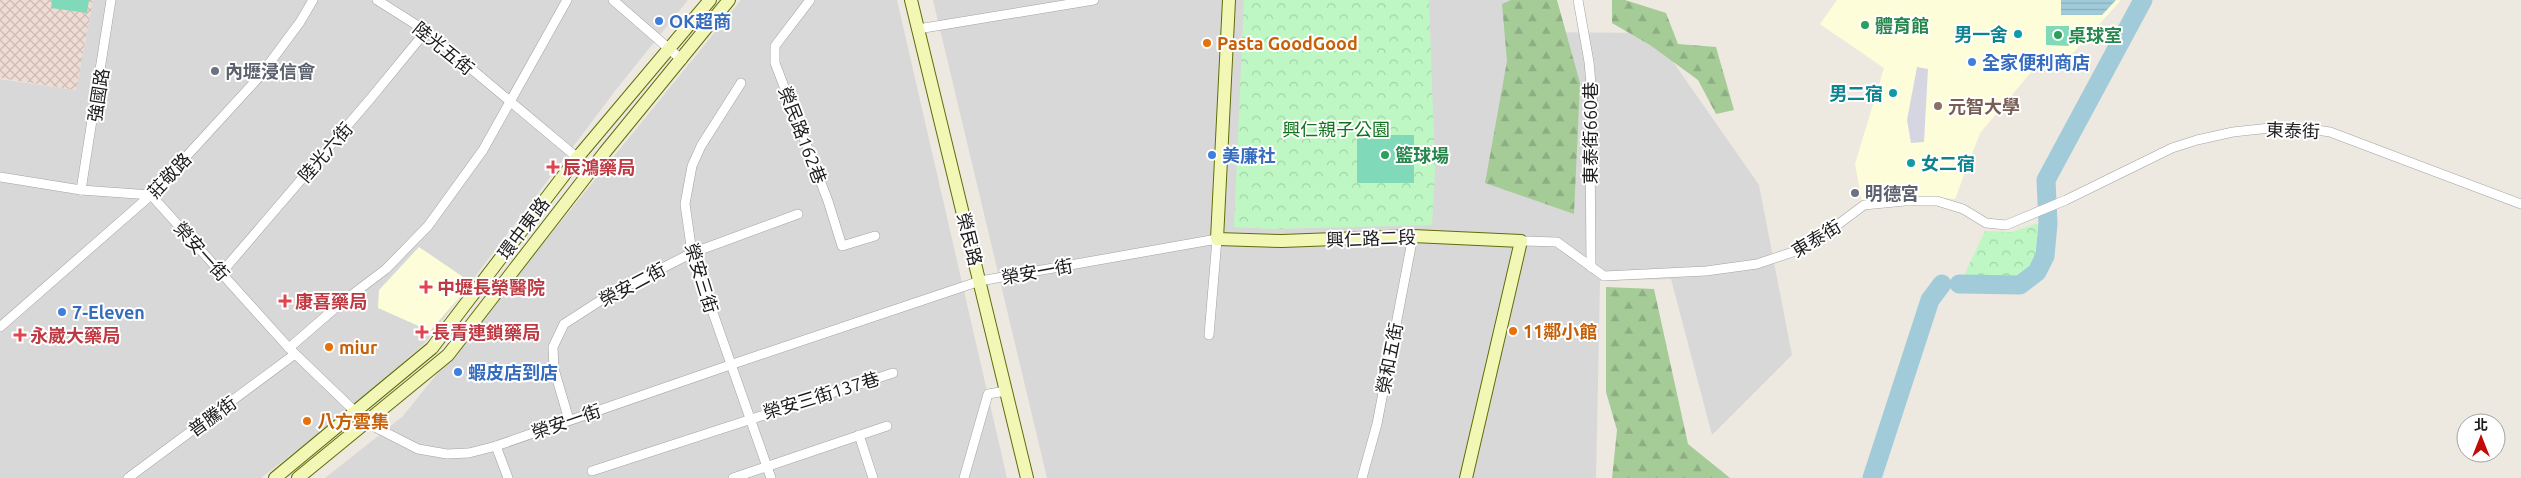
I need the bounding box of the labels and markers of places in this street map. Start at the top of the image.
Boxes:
place label: OK超商 [669,11,731,31]
marker: OK超商 [653,15,665,27]
place label: 體育館 [1875,15,1929,35]
marker: 體育館 [1859,19,1871,31]
place label: 男一舍 [1954,24,2008,44]
place label: 桌球室 [2068,25,2122,45]
marker: 男一舍 [2012,28,2024,40]
marker: 桌球室 [2052,29,2064,41]
place label: Pasta GoodGood [1217,33,1358,53]
marker: Pasta GoodGood [1201,37,1213,49]
place label: 全家便利商店 [1982,52,2090,72]
marker: 全家便利商店 [1966,56,1978,68]
place label: 內壢浸信會 [225,61,316,81]
marker: 內壢浸信會 [209,65,221,77]
place label: 男二宿 [1829,83,1883,103]
marker: 男二宿 [1887,87,1899,99]
place label: 元智大學 [1948,96,2020,116]
marker: 元智大學 [1932,100,1944,112]
place label: 美廉社 [1222,145,1276,165]
place label: 籃球場 [1395,145,1449,165]
marker: 美廉社 [1206,149,1218,161]
marker: 籃球場 [1379,149,1391,161]
place label: 女二宿 [1921,153,1975,173]
place label: 辰鴻藥局 [563,157,635,177]
marker: 女二宿 [1905,157,1917,169]
marker: 辰鴻藥局 [547,161,559,173]
place label: 明德宮 [1865,183,1919,203]
marker: 明德宮 [1849,187,1861,199]
place label: 中壢長榮醫院 [437,277,545,297]
marker: 中壢長榮醫院 [419,280,433,294]
place label: 康喜藥局 [295,291,367,311]
marker: 康喜藥局 [279,295,291,307]
place label: 7-Eleven [72,302,145,322]
marker: 7-Eleven [56,306,68,318]
place label: 11鄰小館 [1523,321,1597,341]
place label: 長青連鎖藥局 [432,322,540,342]
place label: 永崴大藥局 [30,325,120,345]
marker: 11鄰小館 [1507,325,1519,337]
marker: 長青連鎖藥局 [416,326,428,338]
marker: 永崴大藥局 [14,329,26,341]
place label: miur [339,337,378,357]
marker: miur [323,341,335,353]
place label: 蝦皮店到店 [468,362,558,382]
marker: 蝦皮店到店 [452,366,464,378]
place label: 八方雲集 [317,411,389,431]
marker: 八方雲集 [301,415,313,427]

